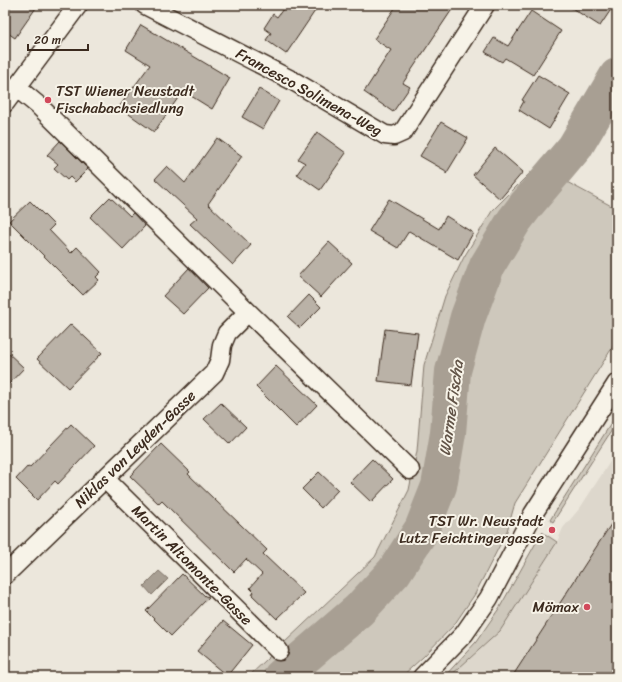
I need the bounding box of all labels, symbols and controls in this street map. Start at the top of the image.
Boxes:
scale bar [28,26,88,52]
text: 20 m [34,29,61,51]
street label: Francesco Solimena-Weg [231,41,387,143]
place label: TST Wiener Neustadt Fischabachsiedlung [56,78,195,121]
marker: TST Wiener Neustadt Fischabachsiedlung [43,95,53,105]
water label: Warme Fischa [430,357,472,457]
street label: Niklas von Leyden-Gasse [68,383,202,514]
street label: Martin Altomonte-Gasse [125,498,259,632]
place label: TST Wr. Neustadt Lutz Feichtingergasse [399,508,544,551]
marker: TST Wr. Neustadt Lutz Feichtingergasse [547,525,557,535]
place label: Mömax [532,594,579,620]
marker: Mömax [582,602,592,612]

